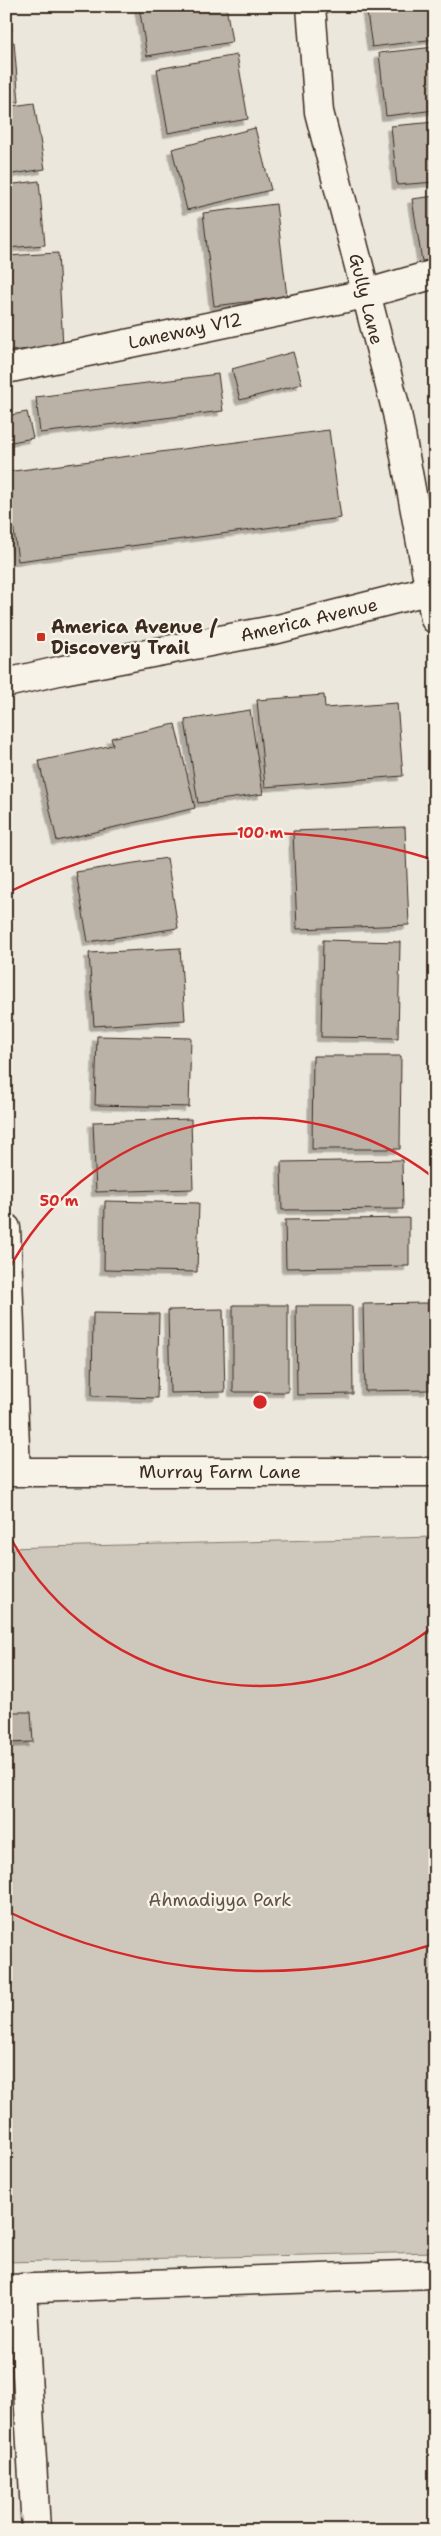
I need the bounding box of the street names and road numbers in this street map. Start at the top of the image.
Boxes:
street label: Gully Lane [343,251,389,347]
street label: Laneway V12 [126,307,244,355]
street label: America Avenue [238,593,380,647]
street label: Murray Farm Lane [139,1460,301,1484]

